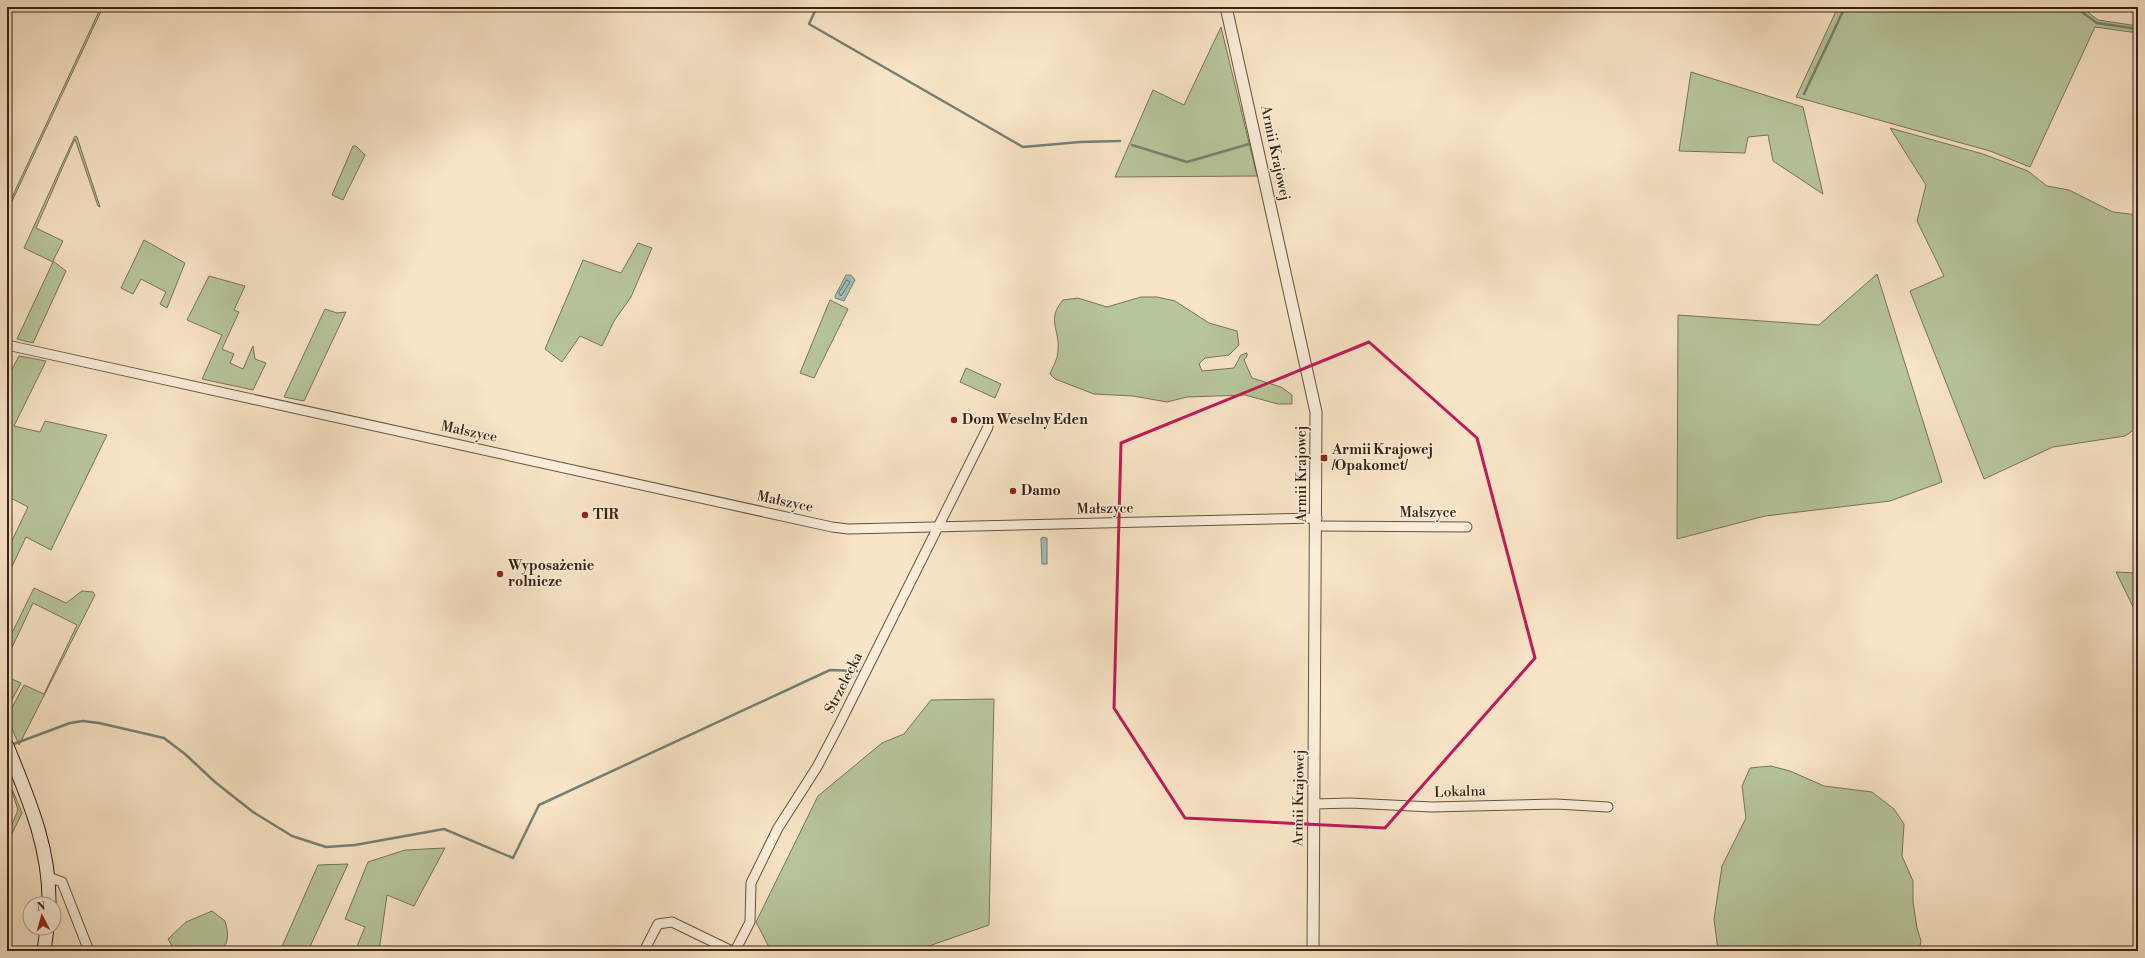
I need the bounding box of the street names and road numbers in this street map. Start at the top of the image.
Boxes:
street label: Armii Krajowej [1256,103,1294,202]
street label: Małszyce [439,417,499,447]
street label: Armii Krajowej [1293,426,1311,524]
street label: Małszyce [755,487,815,517]
street label: Małszyce [1076,500,1134,518]
street label: Małszyce [1399,504,1457,522]
street label: Strzelecka [821,649,867,716]
street label: Armii Krajowej [1289,749,1309,848]
street label: Lokalna [1434,782,1487,802]

